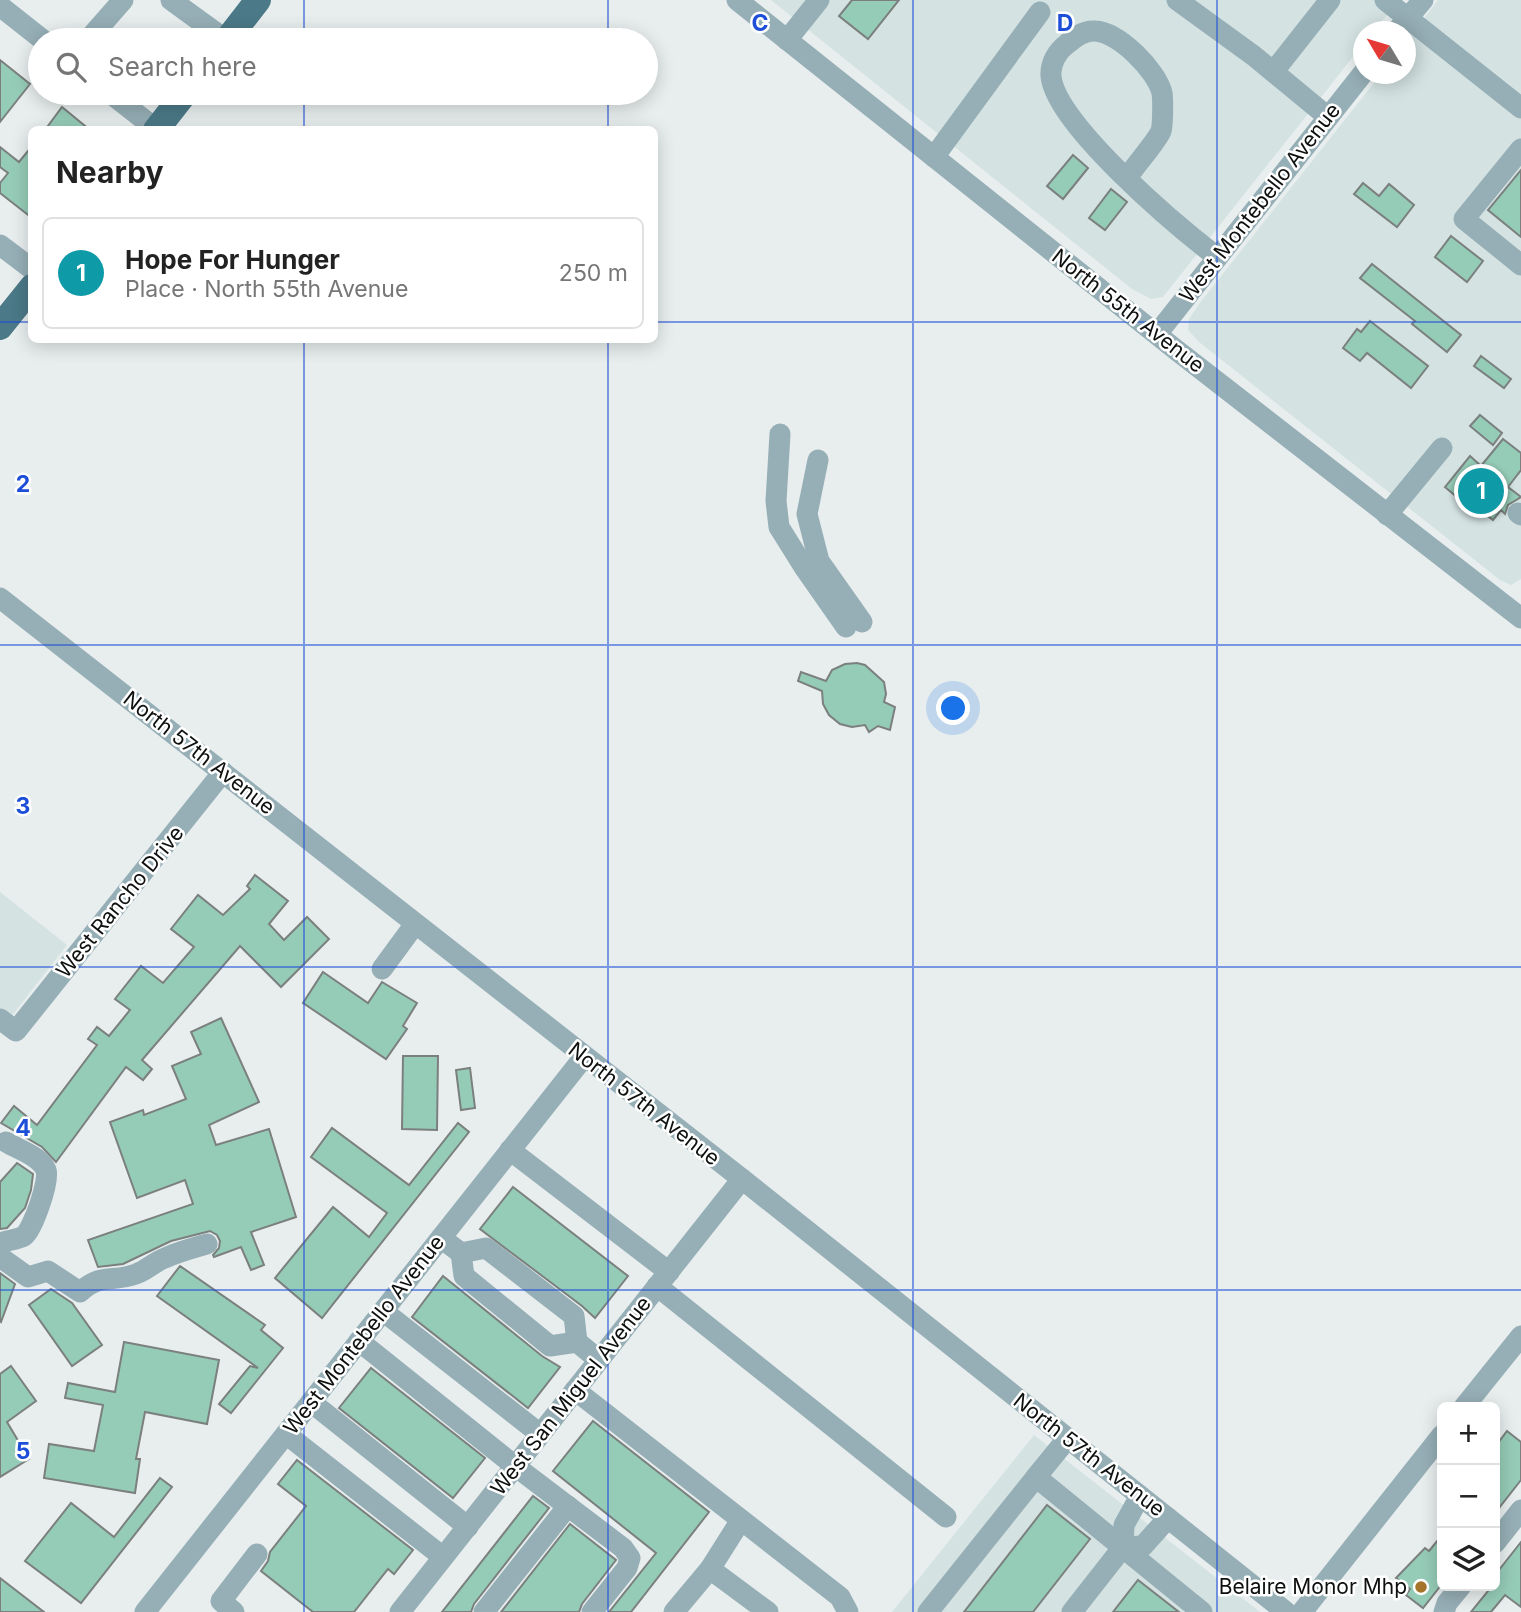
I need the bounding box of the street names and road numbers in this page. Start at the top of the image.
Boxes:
street label: West Montebello Avenue [1174,98,1345,307]
street label: North 55th Avenue [1047,243,1209,378]
street label: North 57th Avenue [119,686,280,820]
street label: West Rancho Drive [51,821,189,983]
street label: North 57th Avenue [564,1037,725,1171]
street label: West Montebello Avenue [278,1230,449,1439]
street label: West San Miguel Avenue [485,1291,656,1500]
street label: North 57th Avenue [1009,1388,1170,1522]

